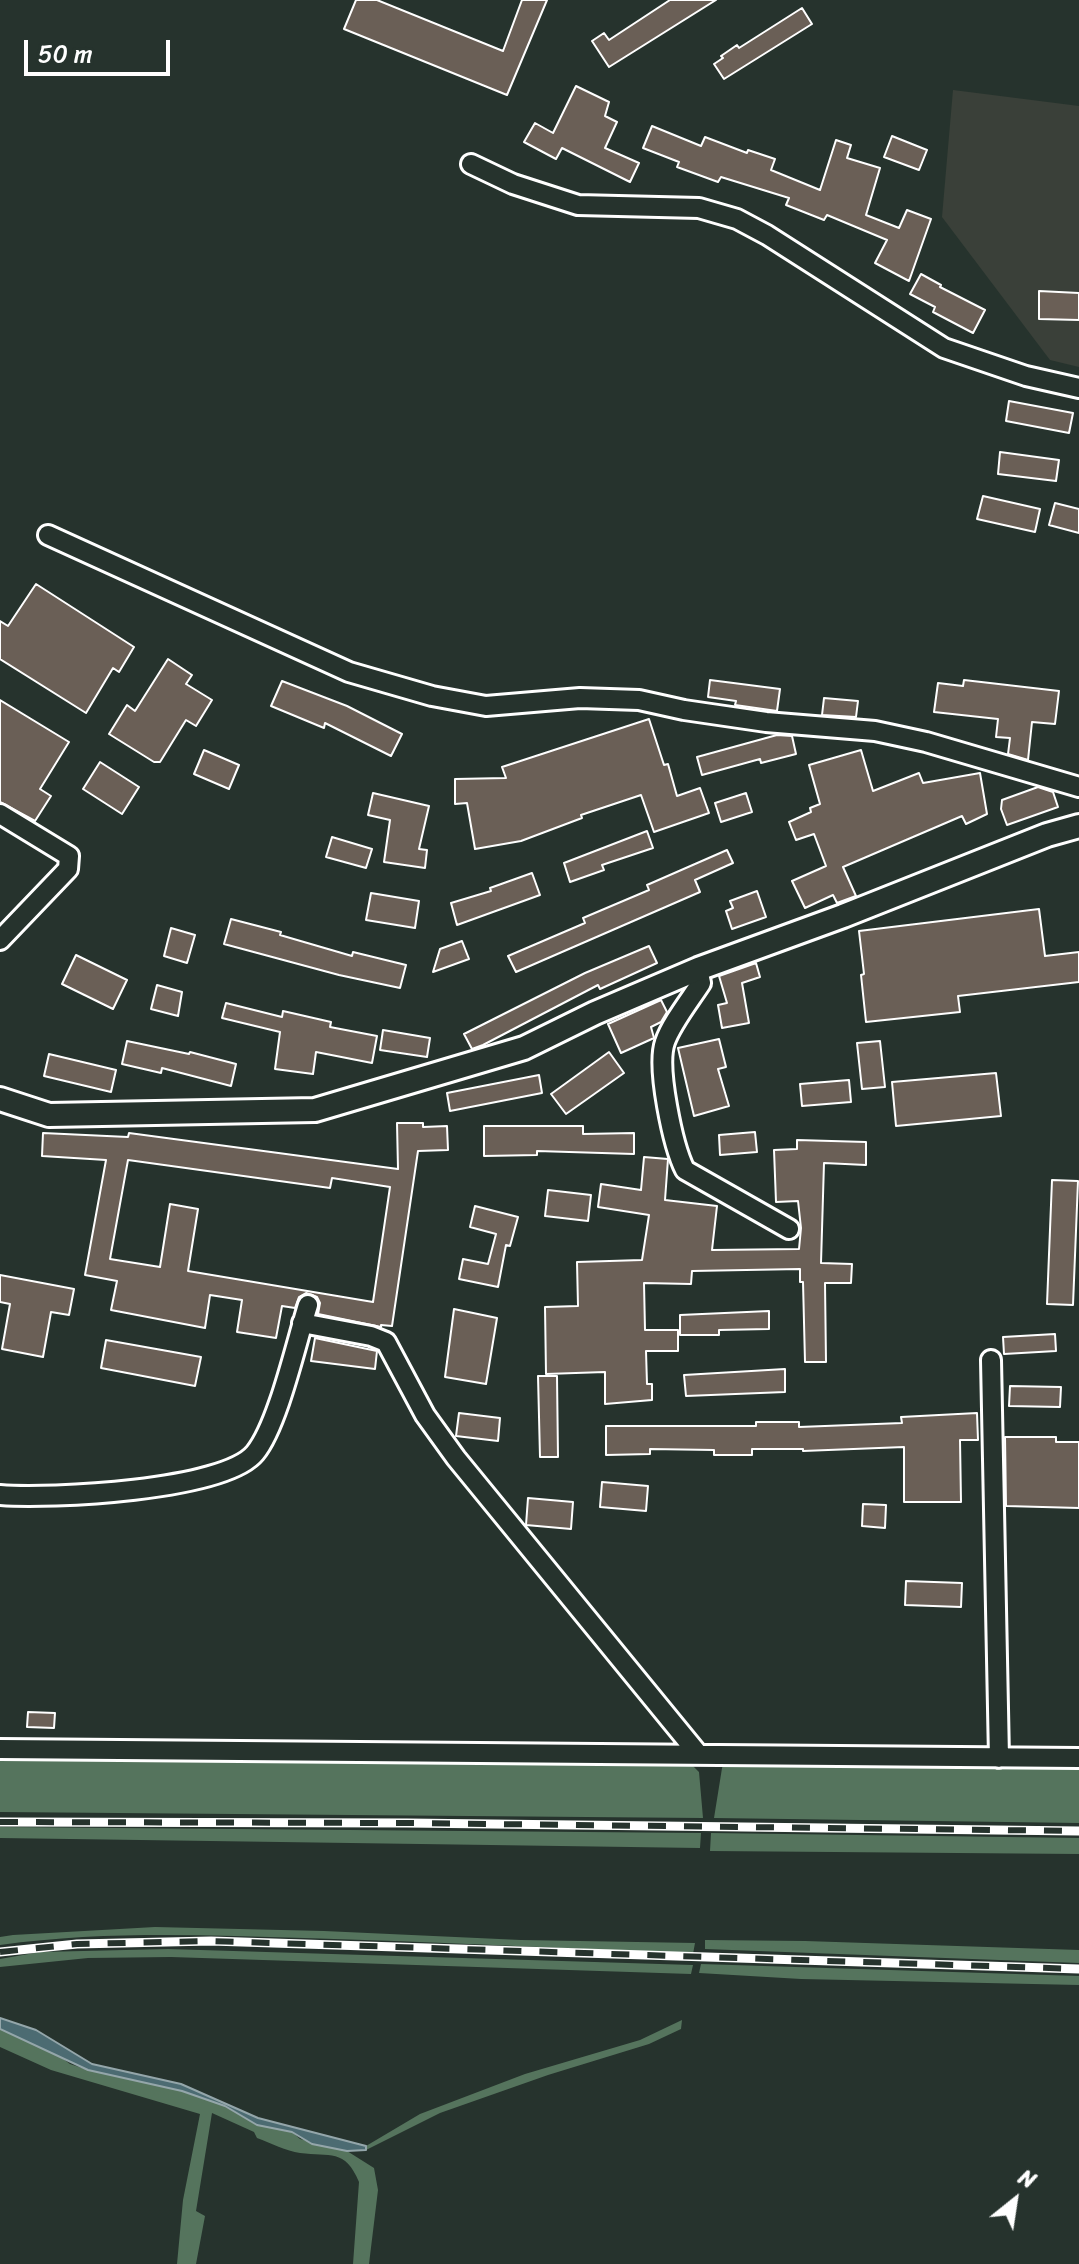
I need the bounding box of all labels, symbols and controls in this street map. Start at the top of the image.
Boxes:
scale bar [28,24,174,74]
text: 50 m [38,33,93,75]
text: N [1011,2158,1044,2199]
north arrow [975,2160,1055,2240]

